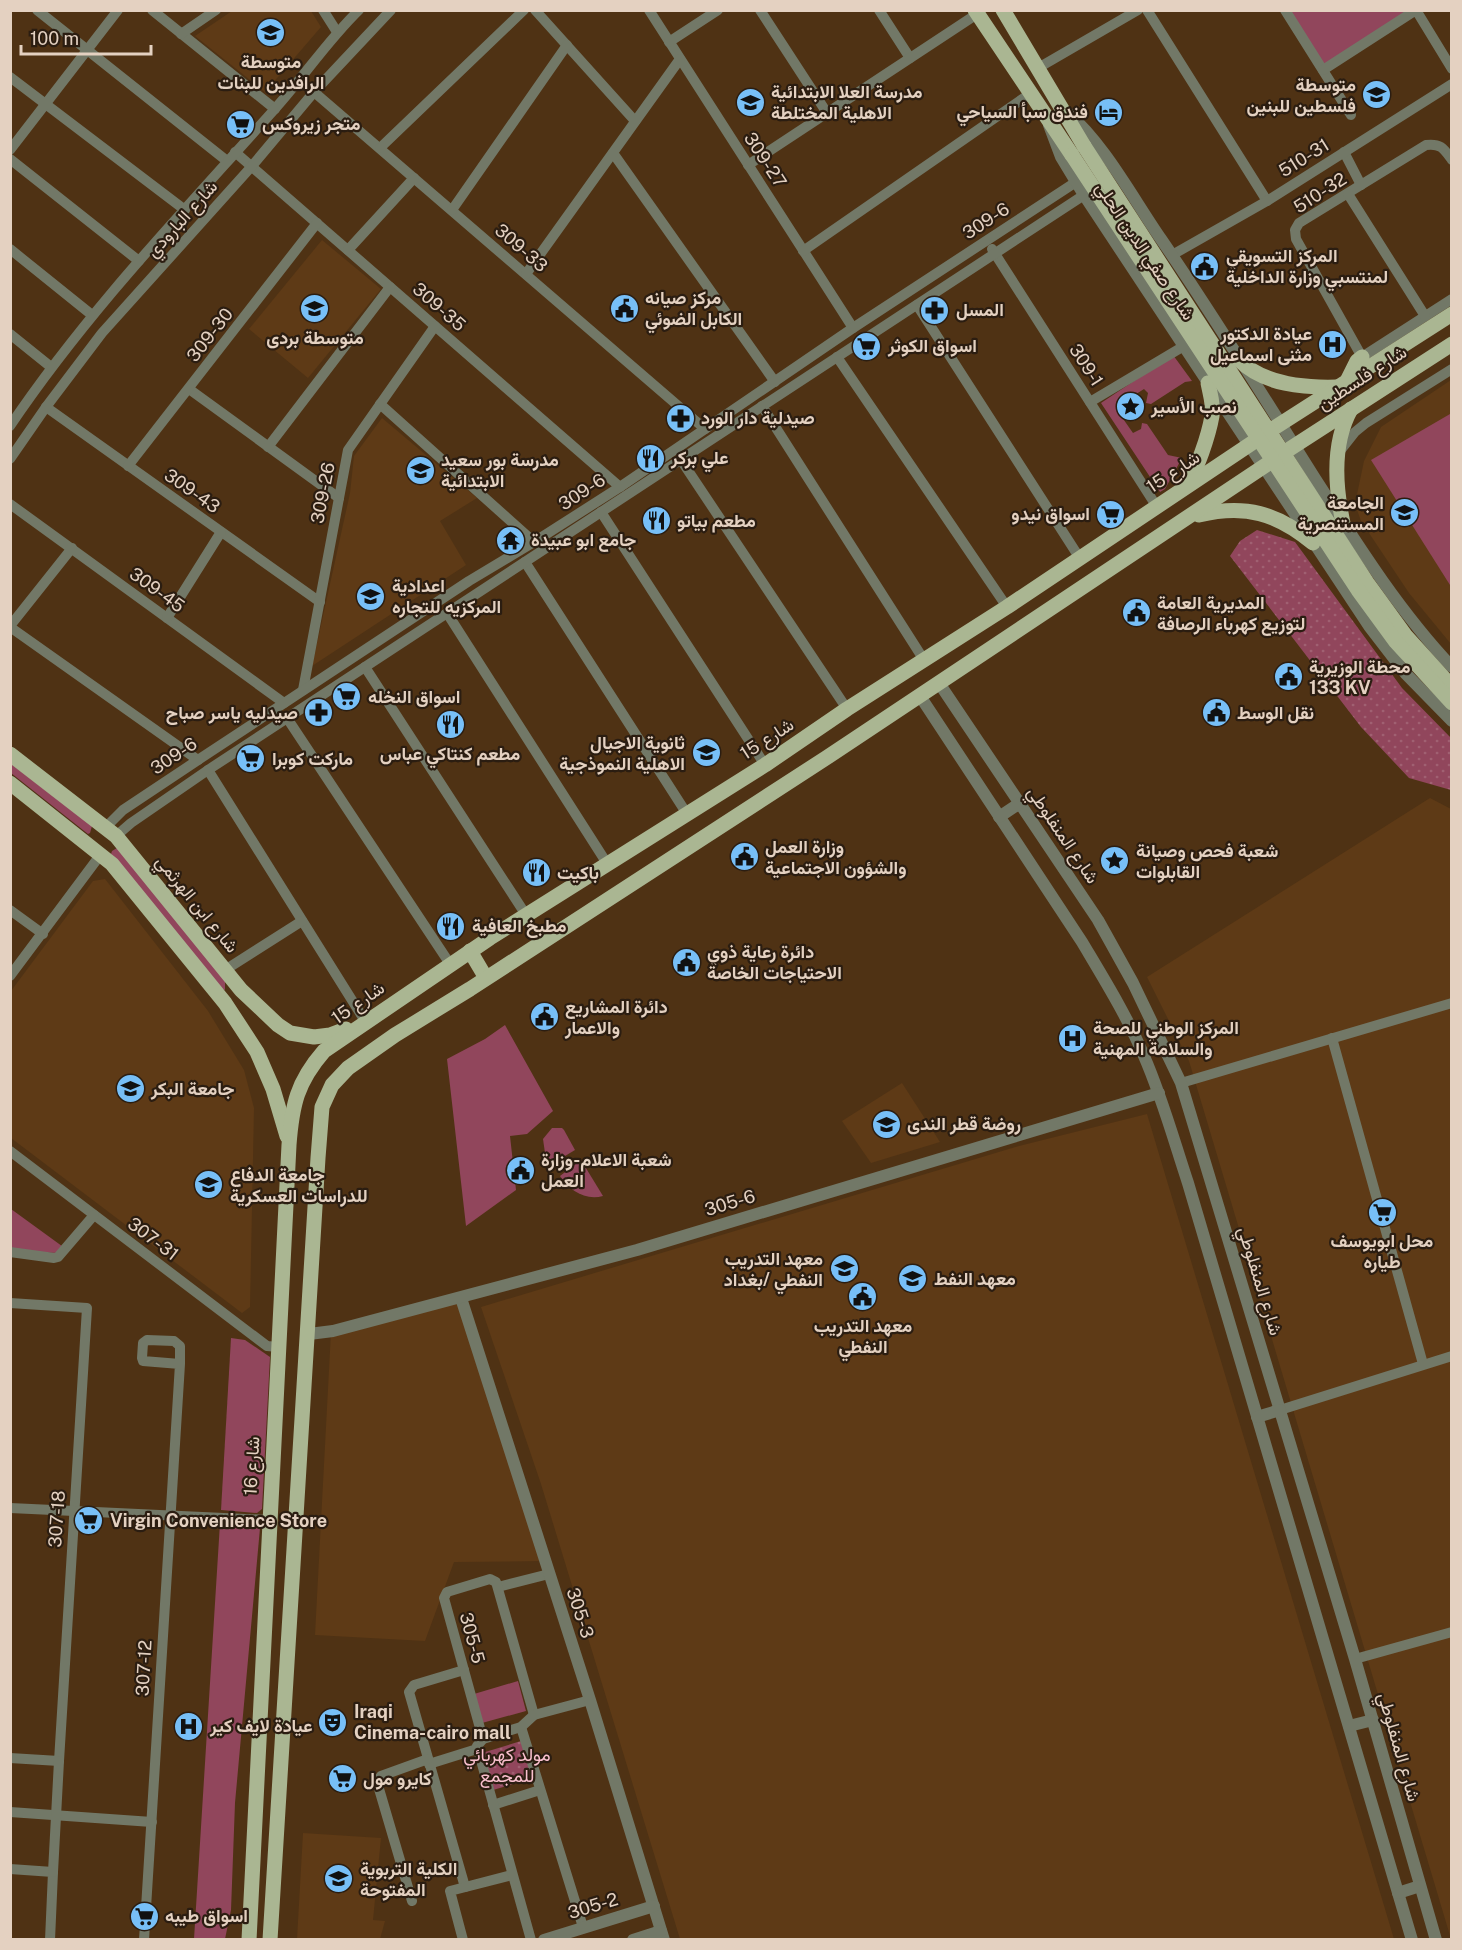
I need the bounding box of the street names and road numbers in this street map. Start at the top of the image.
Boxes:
street label: 309-27 [740,128,791,191]
street label: 510-31 [1275,134,1333,181]
street label: 510-32 [1289,168,1350,217]
street label: شارع البارودي [142,176,225,265]
street label: شارع صفي الدين الحلي [1087,178,1199,327]
street label: 309-6 [958,198,1013,243]
street label: 309-33 [491,219,552,276]
street label: 309-35 [409,278,470,335]
street label: 309-30 [182,304,237,366]
street label: 309-1 [1065,340,1108,390]
street label: شارع فلسطين [1313,341,1411,416]
street label: شارع 15 [1142,446,1204,499]
street label: 309-26 [306,460,339,525]
street label: 309-43 [161,464,224,517]
street label: 309-6 [554,469,609,514]
street label: 309-45 [126,563,189,617]
street label: شارع 15 [736,714,798,765]
street label: 309-6 [147,733,201,779]
street label: شارع المنفلوطي [1019,782,1104,890]
street label: شارع ابن الهرثمي [148,851,243,960]
street label: شارع 15 [327,977,389,1030]
street label: 305-6 [702,1185,758,1220]
street label: 307-31 [124,1213,183,1264]
street label: شارع المنفلوطي [1229,1224,1287,1339]
street label: شارع 16 [239,1436,266,1496]
street label: 307-18 [44,1490,69,1548]
street label: 305-3 [562,1585,598,1641]
street label: 305-5 [456,1610,489,1666]
street label: 307-12 [132,1639,155,1697]
street label: شارع المنفلوطي [1369,1690,1425,1805]
street label: 305-2 [565,1888,620,1923]

